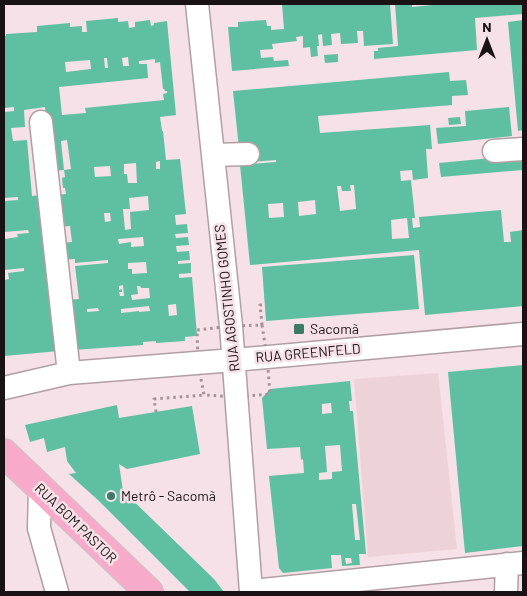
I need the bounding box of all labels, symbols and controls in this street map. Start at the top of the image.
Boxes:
north arrow [462,15,512,65]
text: N [482,18,492,35]
street label: RUA AGOSTINHO GOMES [210,224,243,373]
place label: Sacomã [310,320,359,337]
marker: Sacomã [292,322,306,336]
street label: RUA GREENFELD [255,339,361,366]
street label: RUA BOM PASTOR [32,479,121,566]
place label: Metrô - Sacomã [121,487,216,504]
marker: Metrô - Sacomã [105,490,117,502]

